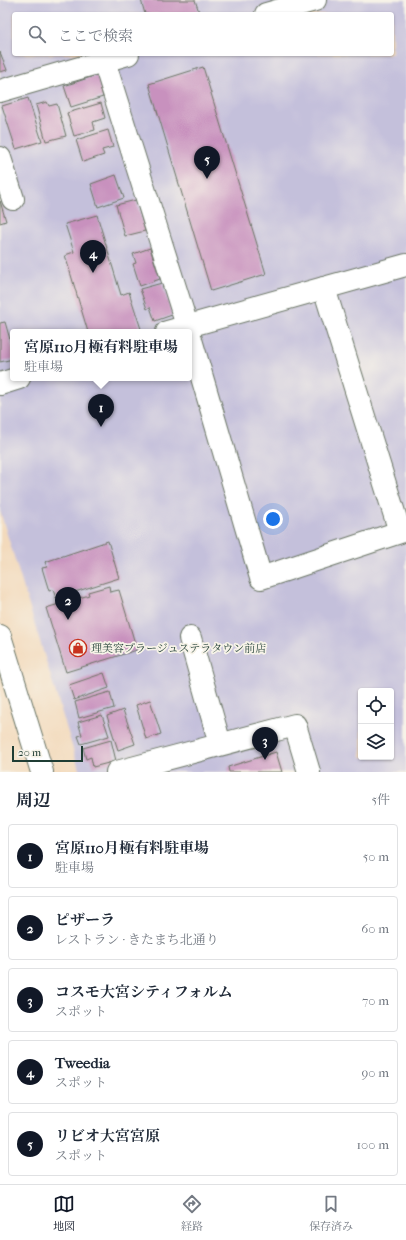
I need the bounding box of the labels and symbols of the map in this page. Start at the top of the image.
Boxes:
pin: 5 [194,146,220,179]
pin: 4 [80,240,106,273]
pin: 1 [88,394,114,427]
your location [263,509,283,529]
pin: 2 [55,587,81,620]
shop icon: 理美容プラージュステラタウン前店 [68,638,88,658]
place label: 理美容プラージュステラタウン前店 [91,642,266,655]
pin: 3 [252,727,278,760]
scale bar [12,744,83,763]

